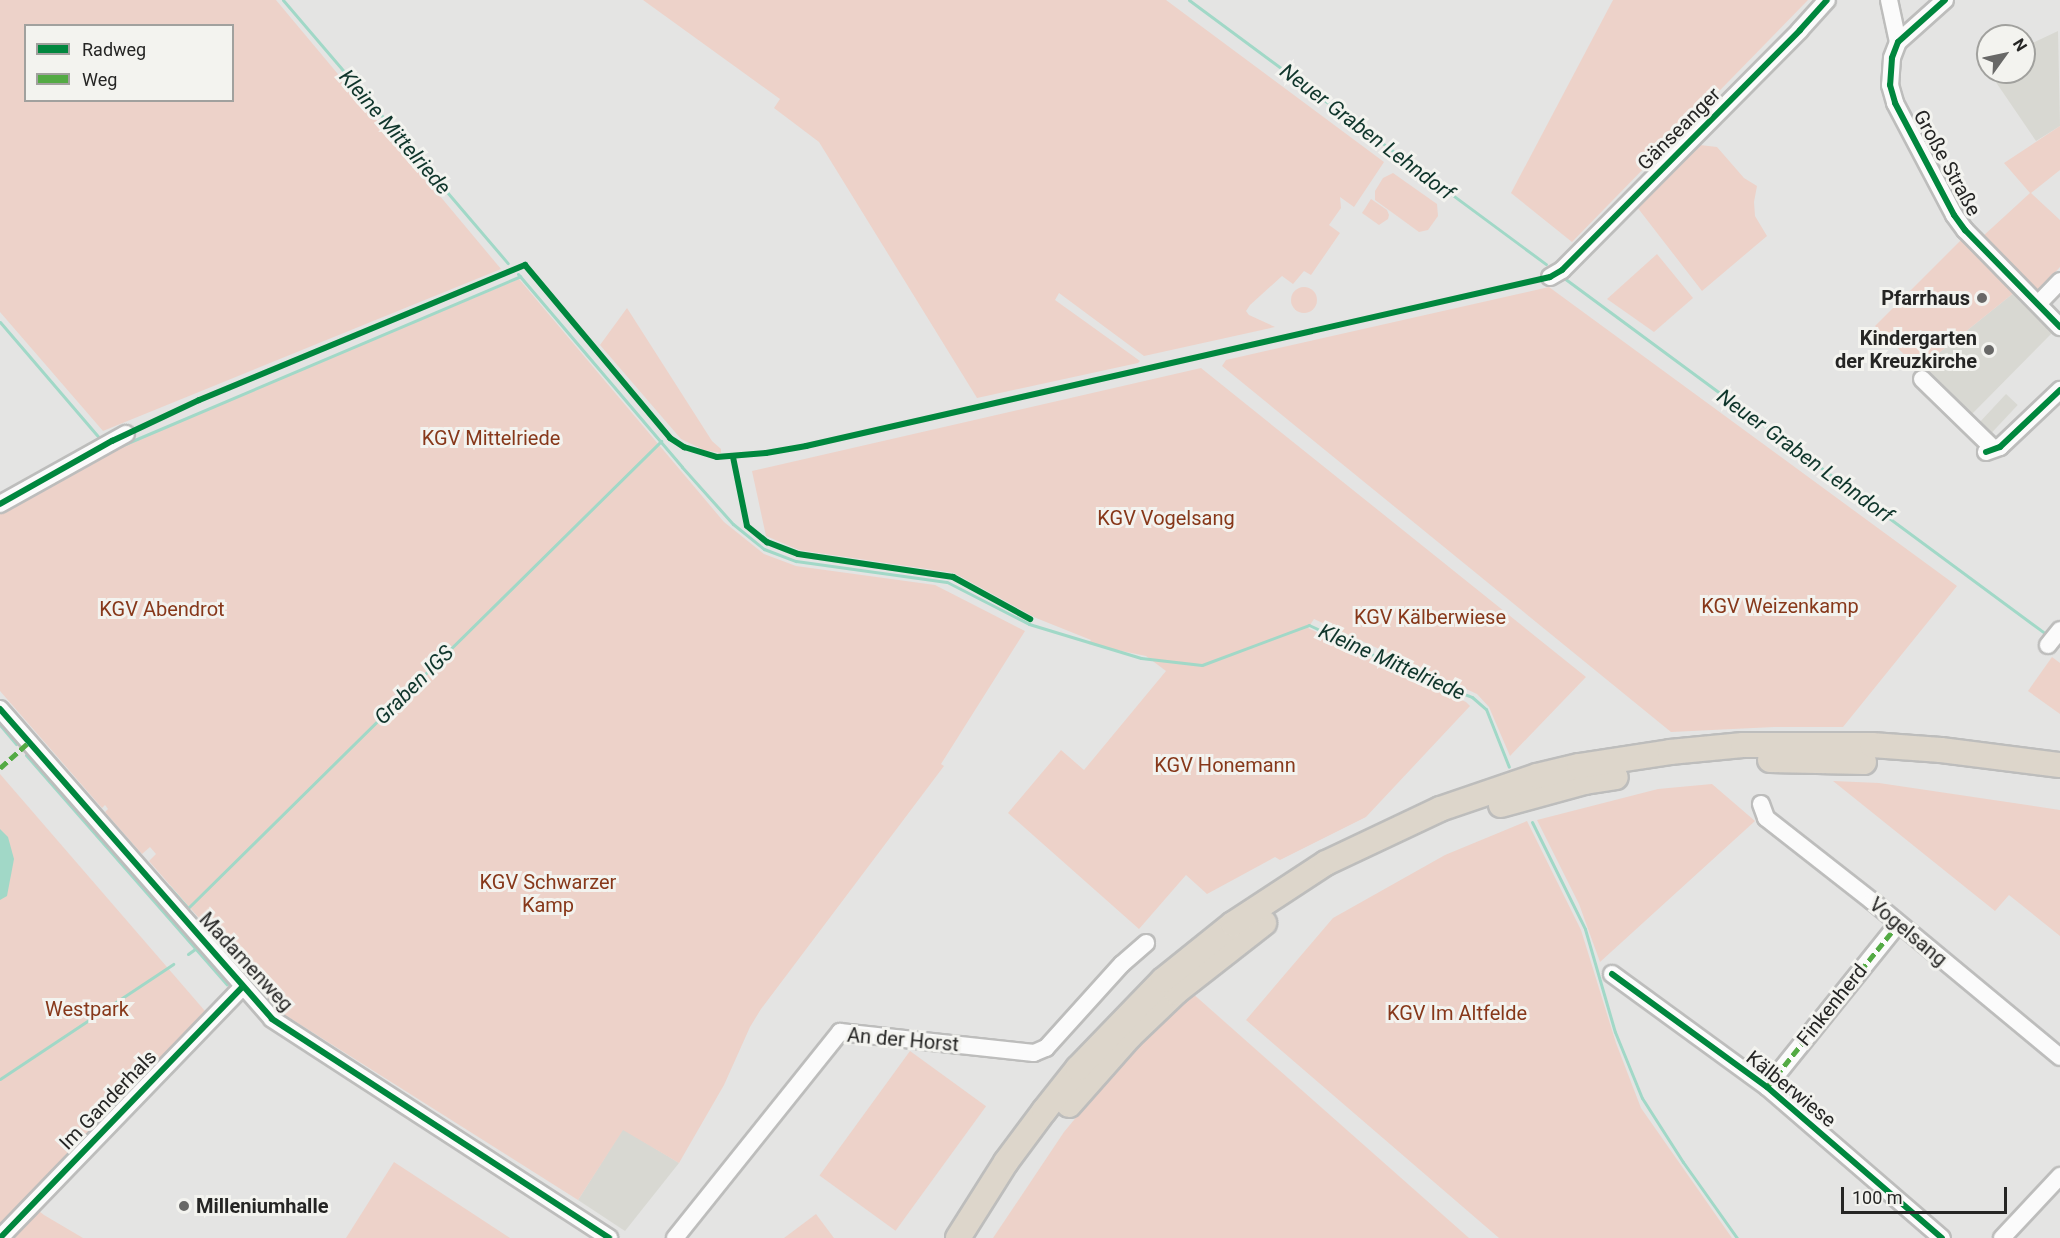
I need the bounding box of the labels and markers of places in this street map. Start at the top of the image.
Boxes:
place label: Pfarrhaus [1881,286,1970,310]
marker: Pfarrhaus [1975,291,1989,305]
place label: Kindergarten der Kreuzkirche [1835,326,1977,373]
marker: Kindergarten der Kreuzkirche [1982,343,1996,357]
place label: Milleniumhalle [196,1194,329,1218]
marker: Milleniumhalle [177,1199,191,1213]

